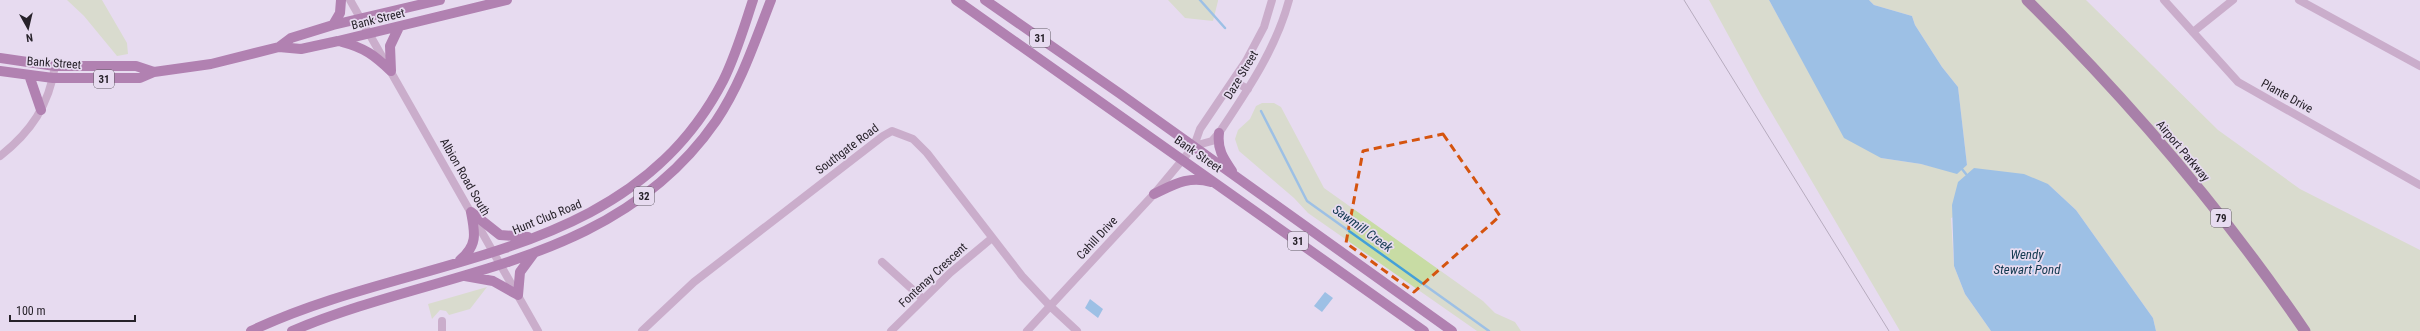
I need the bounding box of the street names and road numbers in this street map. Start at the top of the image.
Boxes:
street label: Bank Street [350,6,407,32]
road number: 31 [1030,29,1050,47]
street label: Daze Street [1221,48,1261,102]
street label: Bank Street [26,54,82,72]
road number: 31 [94,70,114,88]
street label: Plante Drive [2259,76,2316,116]
street label: Airport Parkway [2153,118,2213,184]
street label: Southgate Road [813,121,881,177]
street label: Bank Street [1172,133,1225,176]
street label: Albion Road South [437,136,493,218]
road number: 32 [634,187,654,205]
street label: Hunt Club Road [510,197,584,237]
road number: 79 [2211,209,2231,227]
street label: Cahill Drive [1074,213,1121,262]
road number: 31 [1288,232,1308,250]
street label: Fontenay Crescent [896,240,970,310]

